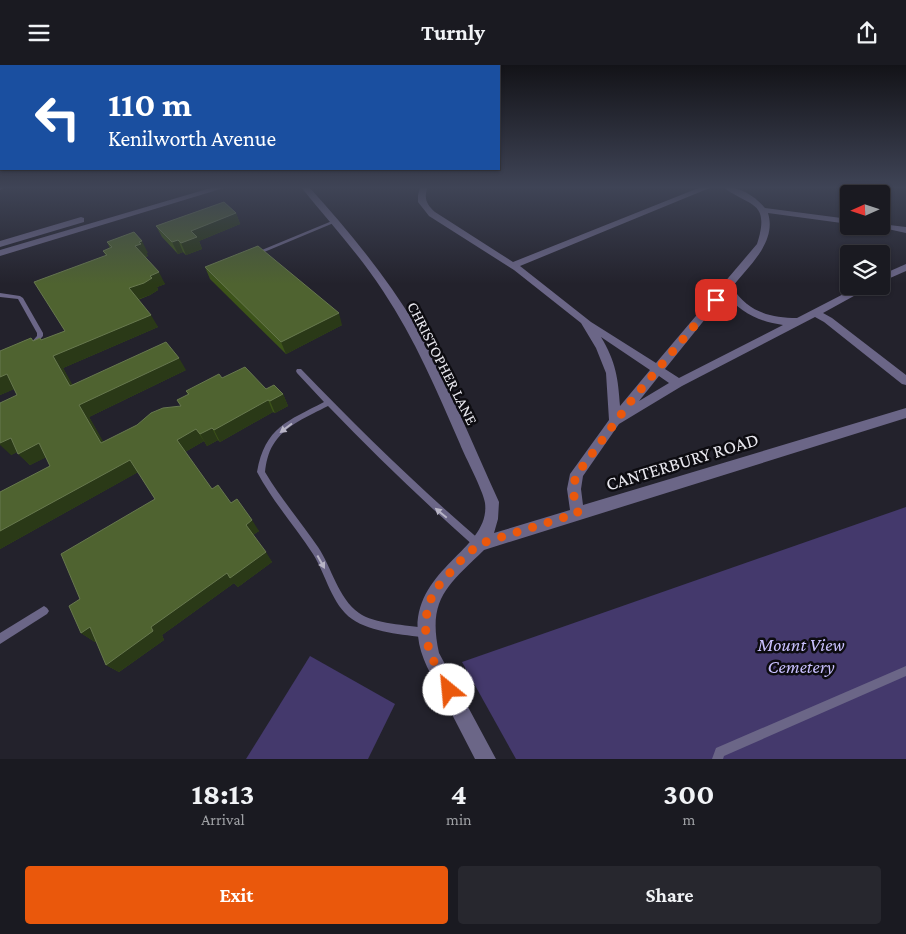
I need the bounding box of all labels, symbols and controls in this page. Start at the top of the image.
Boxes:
icon: menu [25,19,53,47]
icon: share [853,19,881,47]
text: Turnly [421,20,485,45]
icon: left [25,85,90,150]
text: 110 m [108,85,192,124]
text: Kenilworth Avenue [108,126,276,151]
north arrow [840,185,890,235]
map controls [840,185,890,295]
button: layers [840,245,890,295]
pin [695,279,737,321]
icon: arrive [702,286,730,314]
street label: CHRISTOPHER LANE [404,299,481,428]
one-way arrow [279,423,293,433]
street label: CANTERBURY ROAD [603,428,761,495]
one-way arrow [435,507,448,518]
one-way arrow [317,556,326,569]
park label: Mount View Cemetery [756,634,845,677]
position arrow [422,663,474,715]
text: 18:13 [192,777,254,810]
text: 4 [451,777,467,810]
text: 300 [663,777,714,810]
text: Arrival [201,811,245,828]
text: min [446,811,472,828]
text: m [682,811,695,828]
button: Exit [25,866,448,924]
button: Share [458,866,881,924]

